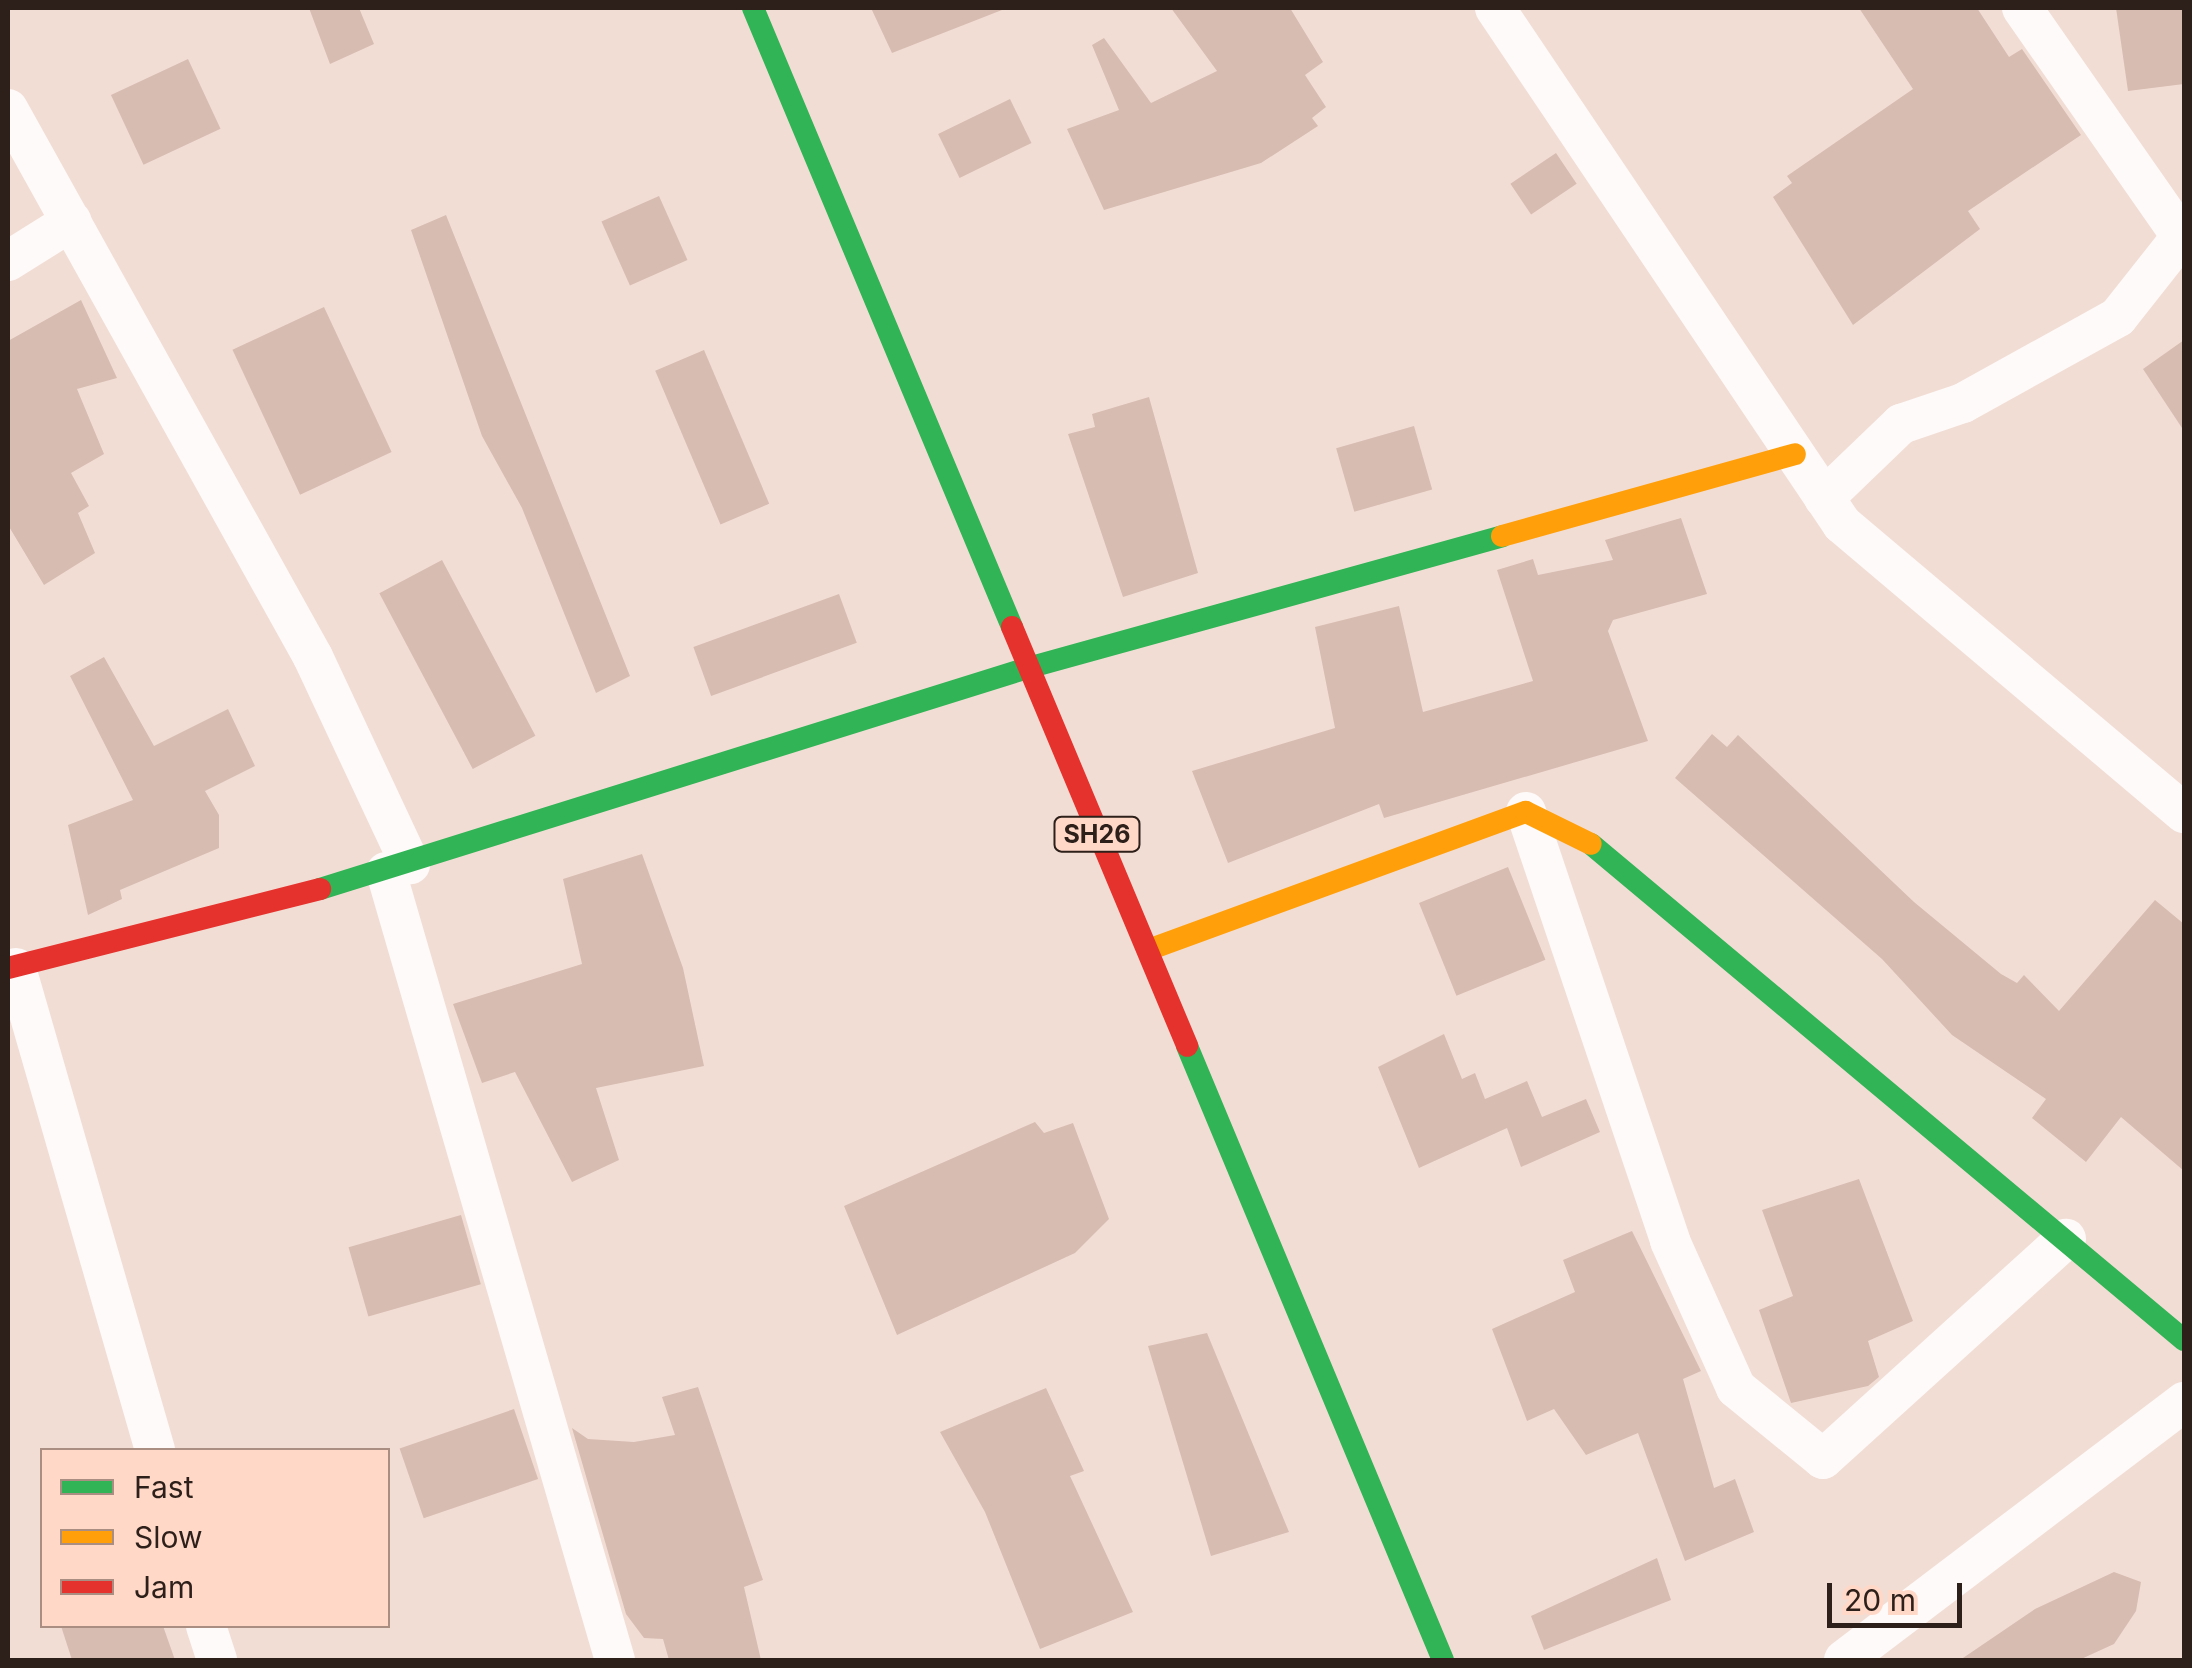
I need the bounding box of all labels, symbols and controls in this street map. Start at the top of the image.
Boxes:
road number: SH26 [1052,814,1142,854]
legend [40,1448,390,1628]
text: Fast [134,1469,193,1505]
text: Slow [134,1519,203,1555]
scale bar [1832,1563,1967,1625]
text: Jam [134,1569,194,1605]
text: 20 m [1844,1582,1916,1618]

